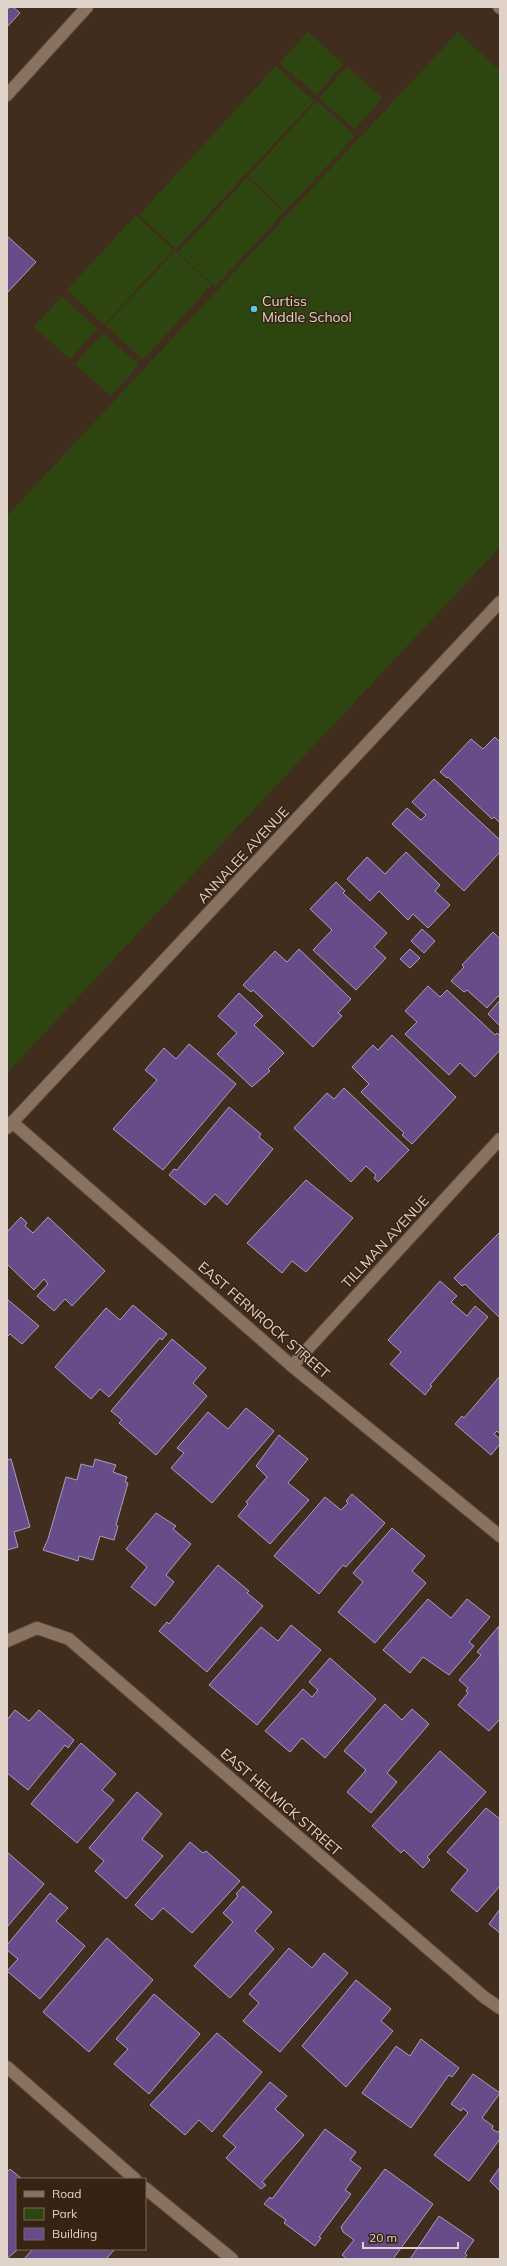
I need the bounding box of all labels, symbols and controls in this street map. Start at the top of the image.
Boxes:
place label: Curtiss Middle School [262,292,352,326]
marker: Curtiss Middle School [249,304,259,314]
street label: ANNALEE AVENUE [194,803,292,907]
street label: TILLMAN AVENUE [337,1192,433,1292]
street label: EAST FERNROCK STREET [194,1258,334,1383]
street label: EAST HELMICK STREET [217,1744,346,1860]
legend [16,2178,146,2250]
text: Road [52,2186,81,2201]
text: Park [52,2206,78,2221]
scale bar [363,2224,458,2250]
text: Building [52,2226,97,2241]
text: 20 m [369,2230,397,2245]

